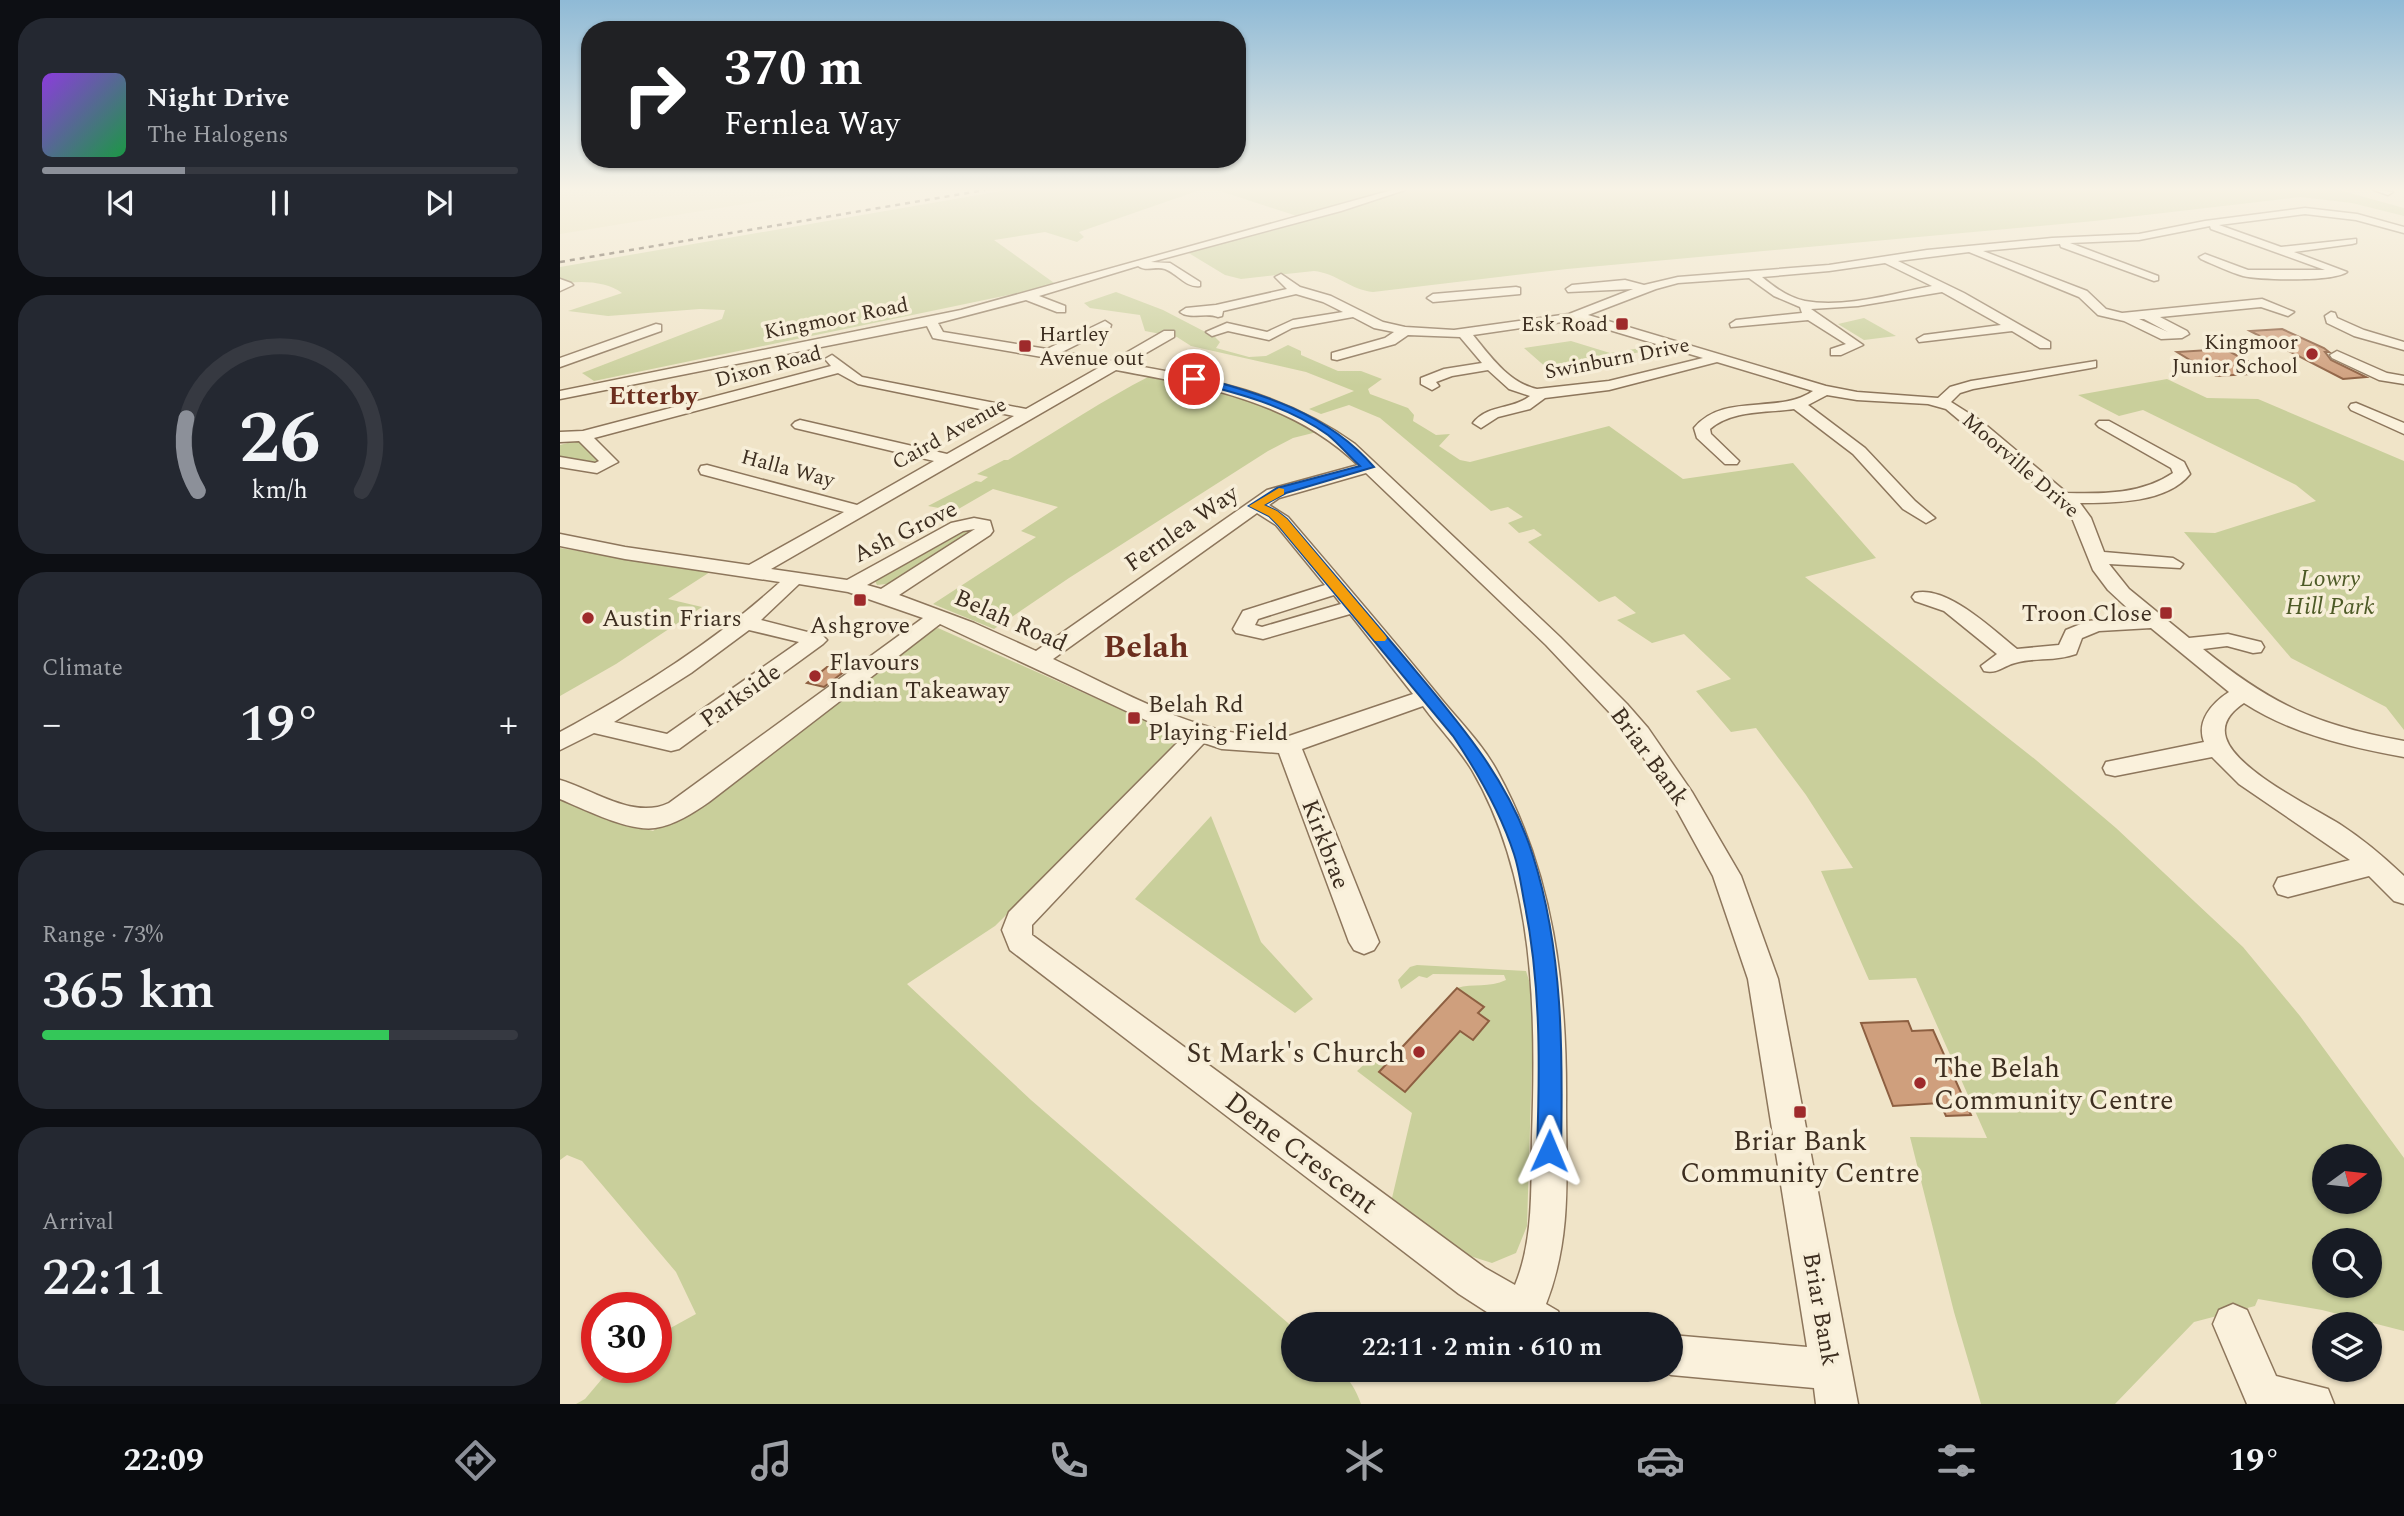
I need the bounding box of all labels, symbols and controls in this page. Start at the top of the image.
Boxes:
text: 370 m [724,32,863,107]
icon: right [609,49,700,140]
text: Night Drive [147,78,289,118]
text: Fernlea Way [724,100,900,149]
text: The Halogens [147,118,289,153]
icon: previous [102,184,140,222]
icon: pause [261,184,299,222]
icon: next [420,184,458,222]
street label: Kingmoor Road [761,289,911,349]
place label: Esk Road [1521,309,1608,341]
marker: Esk Road [1614,316,1630,332]
place label: Hartley Avenue out [1039,319,1144,375]
place label: Kingmoor Junior School [2172,327,2298,383]
street label: Swinburn Drive [1542,329,1692,389]
street label: Dixon Road [711,337,825,397]
marker: Hartley Avenue out [1017,338,1033,354]
marker: Kingmoor Junior School [2304,346,2320,362]
pin [1164,349,1224,409]
icon: arrive [1175,360,1213,398]
district label: Etterby [608,376,699,416]
text: 26 [239,384,321,495]
street label: Caird Avenue [886,389,1013,479]
street label: Moorville Drive [1954,405,2086,526]
street label: Halla Way [737,441,839,497]
text: km/h [252,472,308,510]
street label: Fernlea Way [1117,475,1247,581]
street label: Ash Grove [847,491,964,573]
park label: Lowry Hill Park [2285,561,2375,625]
street label: Belah Road [948,580,1073,662]
marker: Ashgrove [852,592,868,608]
place label: Troon Close [2022,596,2152,632]
place label: Austin Friars [602,601,742,637]
marker: Troon Close [2158,605,2174,621]
place label: Ashgrove [810,608,910,644]
marker: Austin Friars [580,610,596,626]
district label: Belah [1103,623,1189,672]
place label: Flavours Indian Takeaway [829,645,1011,709]
text: Climate [42,651,123,686]
street label: Parkside [693,655,789,737]
marker: Flavours Indian Takeaway [807,668,823,684]
text: 19° [239,685,321,764]
place label: Belah Rd Playing Field [1148,687,1288,751]
text: − [42,696,61,754]
text: + [499,696,518,754]
street label: Briar Bank [1601,699,1698,814]
marker: Belah Rd Playing Field [1126,710,1142,726]
street label: Kirkbrae [1292,794,1359,894]
text: Range · 73% [42,918,163,953]
text: 365 km [42,952,215,1031]
place label: St Mark's Church [1186,1032,1405,1075]
marker: St Mark's Church [1411,1044,1427,1060]
place label: The Belah Community Centre [1934,1047,2174,1122]
marker: The Belah Community Centre [1912,1075,1928,1091]
street label: Dene Crescent [1215,1081,1387,1225]
marker: Briar Bank Community Centre [1792,1104,1808,1120]
position arrow [1512,1114,1586,1188]
place label: Briar Bank Community Centre [1680,1120,1920,1195]
north arrow [2312,1144,2382,1214]
map controls [2312,1144,2382,1382]
text: Arrival [42,1205,114,1240]
button: search [2312,1228,2382,1298]
text: 22:11 [42,1239,167,1318]
street label: Briar Bank [1792,1249,1848,1369]
speed limit sign: 30 [581,1292,672,1383]
button: layers [2312,1312,2382,1382]
text: 22:11 · 2 min · 610 m [1362,1327,1602,1367]
text: 22:09 [124,1436,204,1485]
icon: directions [451,1436,500,1485]
icon: music [747,1436,796,1485]
icon: phone [1044,1436,1093,1485]
icon: climate [1340,1436,1389,1485]
icon: car [1636,1436,1685,1485]
icon: filters [1932,1436,1981,1485]
text: 19° [2228,1436,2280,1485]

